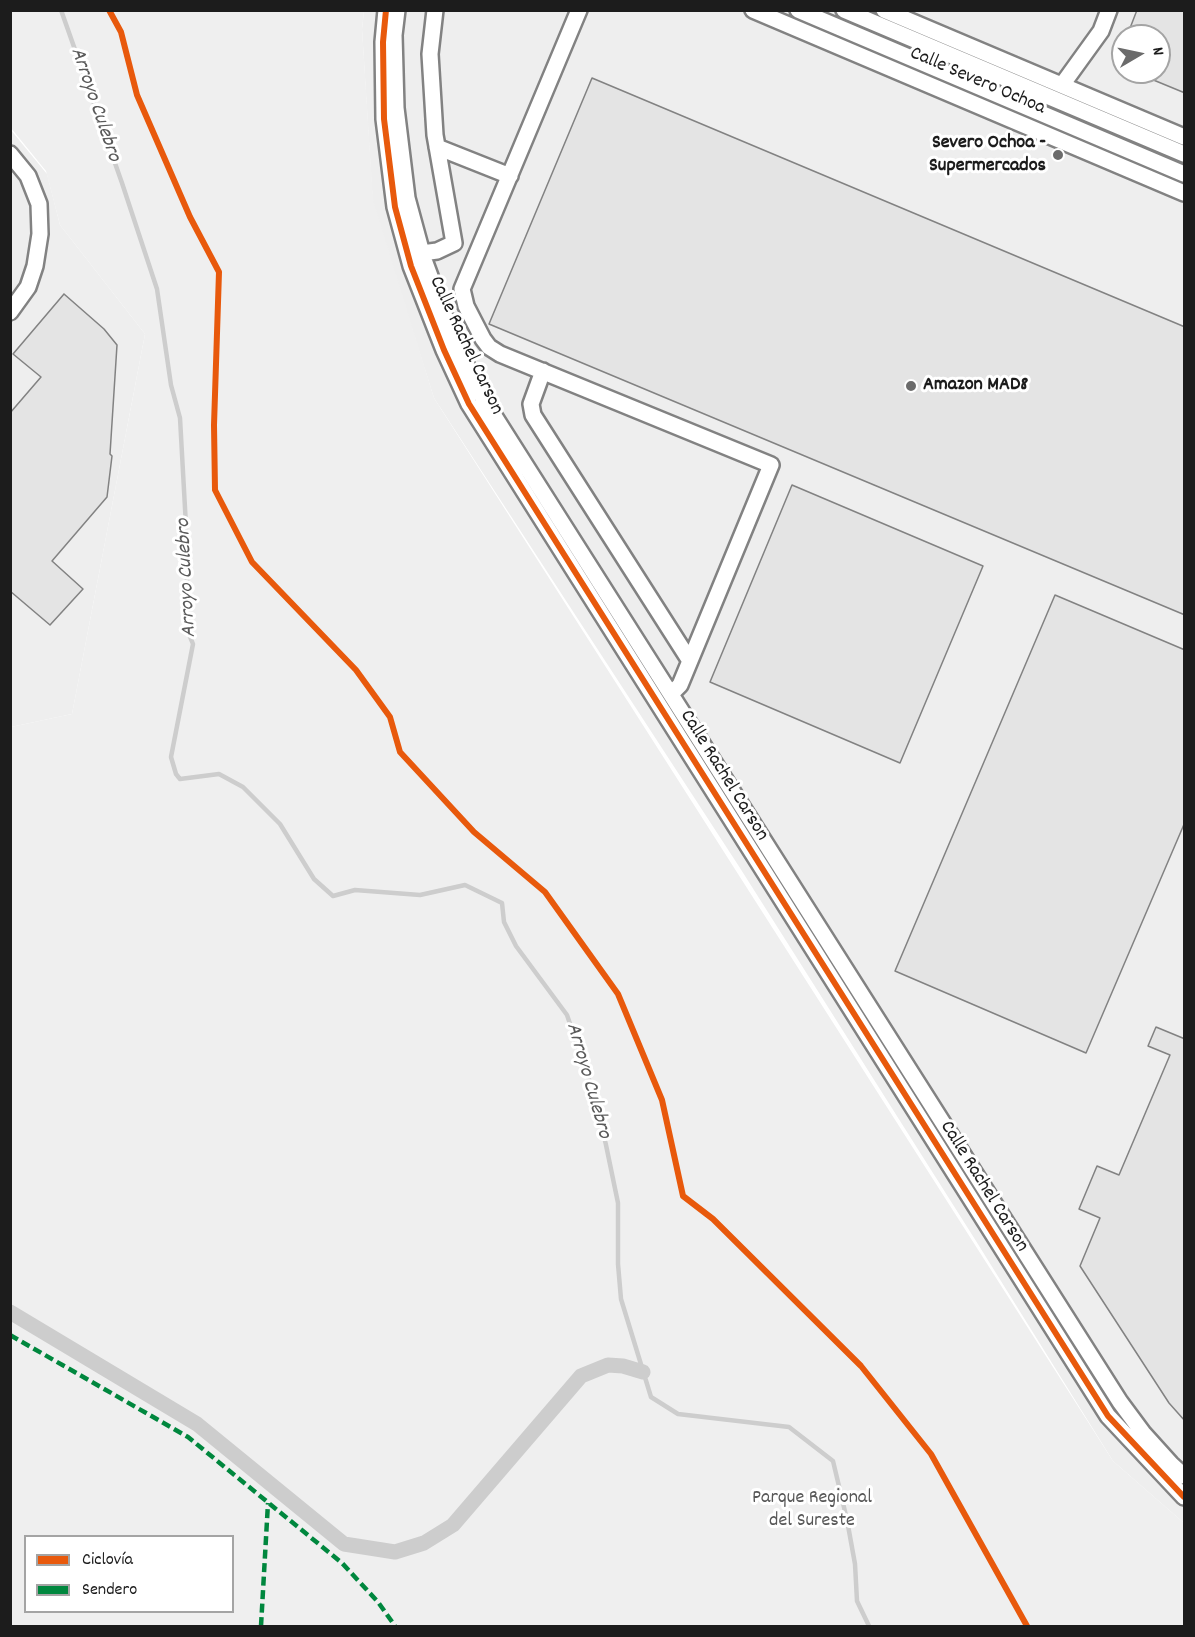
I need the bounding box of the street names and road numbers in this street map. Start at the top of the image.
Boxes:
street label: Calle Severo Ochoa [906,43,1048,121]
street label: Calle Rachel Carson [422,273,508,419]
street label: Calle Rachel Carson [673,706,773,846]
street label: Calle Rachel Carson [933,1117,1033,1257]

